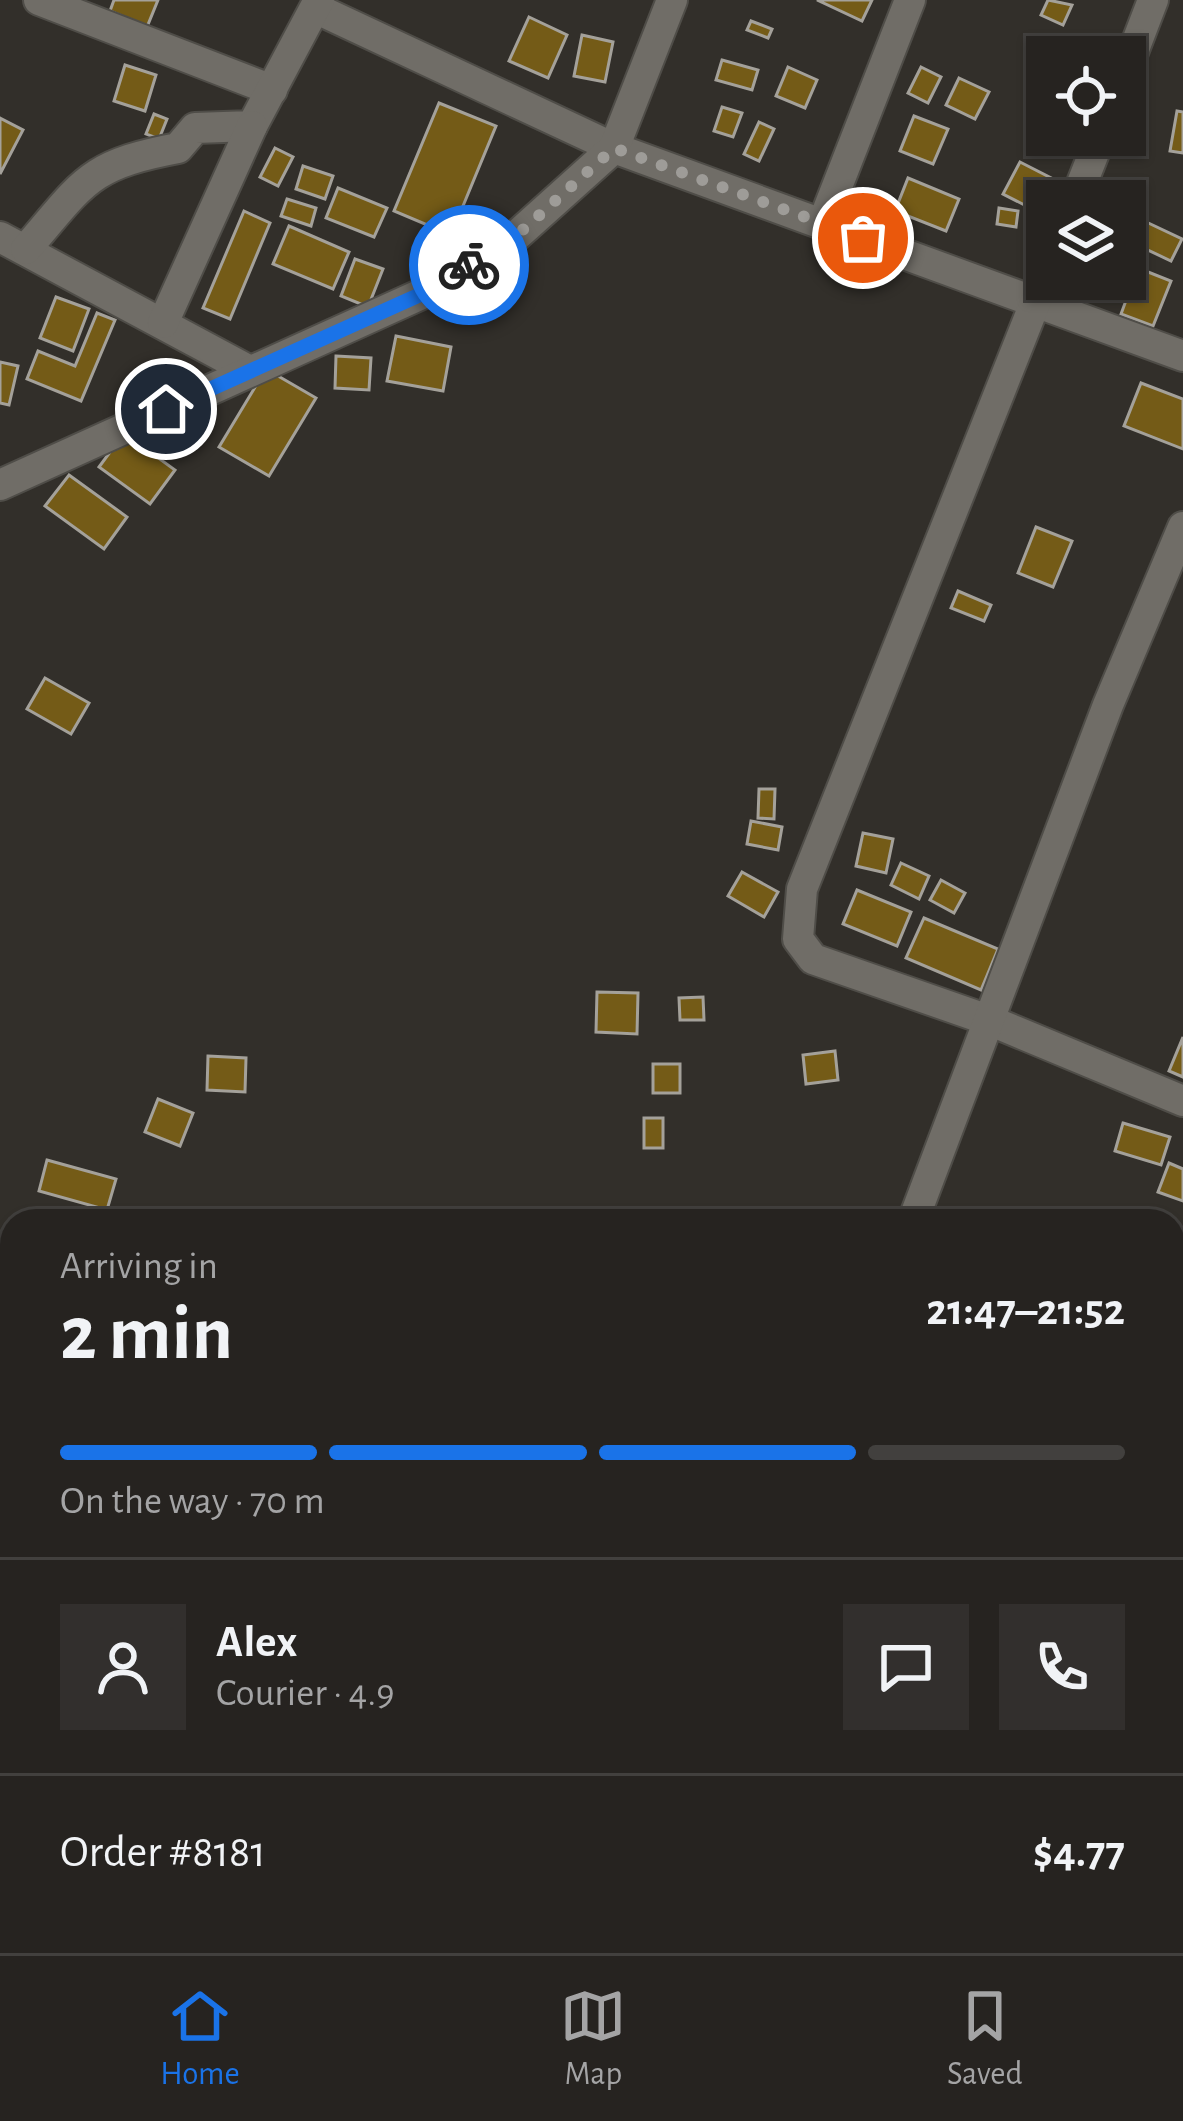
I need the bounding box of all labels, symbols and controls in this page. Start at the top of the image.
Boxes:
map controls [1026,36,1146,300]
button: locate [1026,36,1146,156]
button: layers [1026,180,1146,300]
pin [812,187,914,289]
courier [409,205,529,325]
icon: bag [830,205,896,271]
icon: bike [436,232,502,298]
pin [115,358,217,460]
icon: home [133,376,199,442]
text: Arriving in [60,1247,218,1286]
text: 21:47–21:52 [926,1288,1125,1333]
text: 2 min [60,1296,233,1374]
text: On the way · 70 m [60,1482,325,1521]
button: person [60,1604,186,1730]
button: chat [843,1604,969,1730]
button: phone [999,1604,1125,1730]
text: Alex [216,1620,297,1665]
text: Courier · 4.9 [216,1674,395,1713]
text: Order #8181 [60,1830,266,1875]
text: $4.77 [1033,1830,1125,1875]
tab: Home [160,1983,240,2095]
tab: Map [560,1983,626,2095]
tab: Saved [947,1983,1023,2095]

